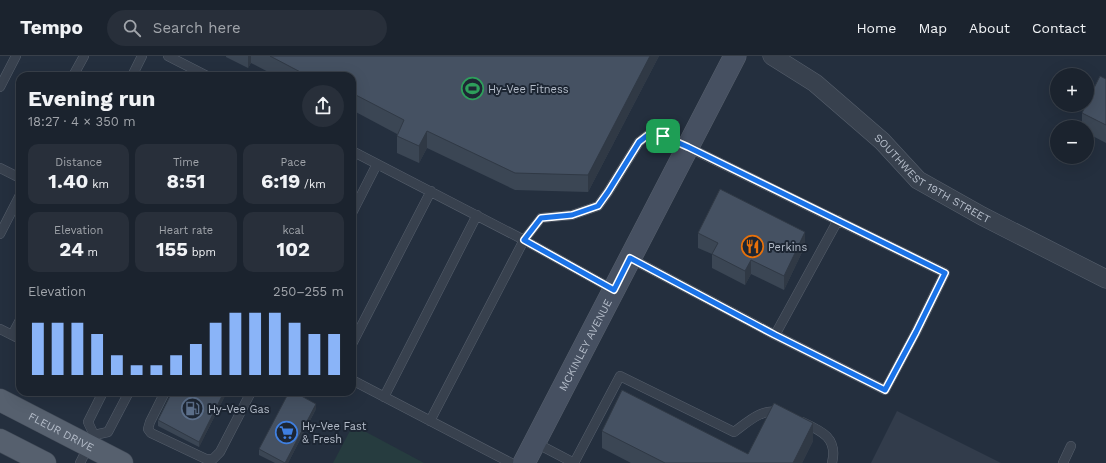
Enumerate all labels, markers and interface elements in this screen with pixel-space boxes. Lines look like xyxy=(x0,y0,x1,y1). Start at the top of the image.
search box xyxy=(107,10,387,46)
text: Tempo xyxy=(20,16,83,39)
icon: search xyxy=(121,17,143,39)
text: Search here xyxy=(153,19,241,37)
text: Home xyxy=(856,20,896,36)
text: Map xyxy=(918,20,947,36)
text: About xyxy=(969,20,1010,36)
text: Contact xyxy=(1032,20,1086,36)
map controls xyxy=(1050,68,1094,164)
button: + xyxy=(1050,68,1094,112)
sports icon: Hy-Vee Fitness xyxy=(460,76,486,102)
place label: Hy-Vee Fitness xyxy=(488,83,569,96)
button: share xyxy=(302,85,344,127)
text: Evening run xyxy=(28,86,156,111)
text: 18:27 · 4 × 350 m xyxy=(28,114,136,129)
pin xyxy=(646,119,680,153)
button: − xyxy=(1050,120,1094,164)
icon: arrive xyxy=(652,125,674,147)
street label: SOUTHWEST 19TH STREET xyxy=(871,131,993,226)
text: Distance xyxy=(55,156,102,169)
text: Time xyxy=(173,156,199,169)
text: Pace xyxy=(281,156,306,169)
text: 1.40 xyxy=(48,169,88,193)
text: 8:51 xyxy=(167,169,205,193)
text: 6:19 xyxy=(261,169,300,193)
text: km xyxy=(88,178,109,191)
text: /km xyxy=(300,178,326,191)
text: Elevation xyxy=(54,224,103,237)
text: Heart rate xyxy=(159,224,213,237)
text: kcal xyxy=(282,224,304,237)
restaurant icon: Perkins xyxy=(739,234,765,260)
text: 24 xyxy=(59,237,84,261)
text: 155 xyxy=(156,237,188,261)
text: 102 xyxy=(277,237,310,261)
place label: Perkins xyxy=(768,241,807,254)
text: m xyxy=(84,246,98,259)
text: bpm xyxy=(188,246,216,259)
text: Elevation xyxy=(28,284,86,299)
text: 250–255 m xyxy=(273,284,344,299)
street label: MCKINLEY AVENUE xyxy=(556,297,615,393)
fuel station icon: Hy-Vee Gas xyxy=(179,396,205,422)
place label: Hy-Vee Gas xyxy=(208,403,270,416)
street label: FLEUR DRIVE xyxy=(26,410,96,454)
supermarket icon: Hy-Vee Fast & Fresh xyxy=(274,419,300,445)
place label: Hy-Vee Fast & Fresh xyxy=(302,420,367,446)

